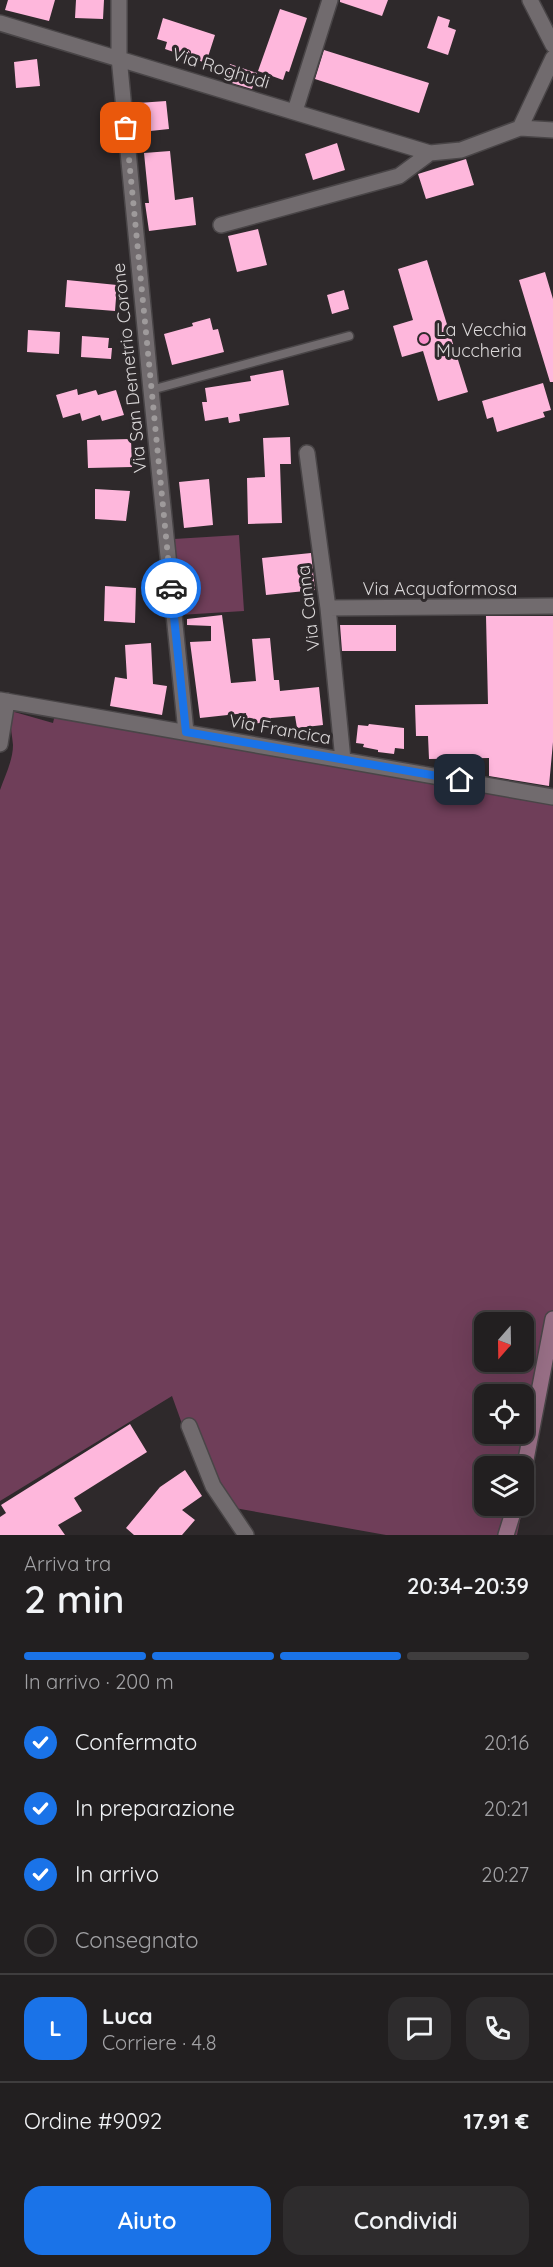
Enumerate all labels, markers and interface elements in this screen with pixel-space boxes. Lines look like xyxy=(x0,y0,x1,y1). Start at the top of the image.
street label: Via Roghudi xyxy=(169,42,273,94)
pin xyxy=(100,102,151,153)
icon: bag xyxy=(109,111,142,144)
street label: Via San Demetrio Corone xyxy=(107,262,151,474)
place label: La Vecchia Muccheria xyxy=(436,318,527,362)
marker: La Vecchia Muccheria xyxy=(417,332,431,346)
courier xyxy=(141,558,201,618)
street label: Via Canna xyxy=(291,564,325,652)
icon: car xyxy=(155,572,188,605)
street label: Via Acquaformosa xyxy=(362,577,518,600)
street label: Via Francica xyxy=(227,709,333,749)
pin xyxy=(434,754,485,805)
icon: home xyxy=(443,763,476,796)
north arrow xyxy=(474,1312,534,1372)
map controls xyxy=(474,1312,534,1516)
button: locate xyxy=(474,1384,534,1444)
button: layers xyxy=(474,1456,534,1516)
text: Arriva tra xyxy=(24,1551,111,1576)
text: 20:34–20:39 xyxy=(407,1572,529,1600)
text: 2 min xyxy=(24,1574,125,1623)
text: In arrivo · 200 m xyxy=(24,1669,174,1694)
icon: check xyxy=(24,1726,57,1759)
text: Confermato xyxy=(75,1728,197,1756)
text: 20:16 xyxy=(484,1730,529,1755)
icon: check xyxy=(24,1792,57,1825)
text: In preparazione xyxy=(75,1794,235,1822)
text: 20:21 xyxy=(484,1796,529,1821)
icon: check xyxy=(24,1858,57,1891)
text: In arrivo xyxy=(75,1860,159,1888)
text: 20:27 xyxy=(481,1862,529,1887)
text: Consegnato xyxy=(75,1926,198,1954)
button: chat xyxy=(388,1997,451,2060)
button: phone xyxy=(466,1997,529,2060)
text: Luca xyxy=(102,2002,153,2030)
text: L xyxy=(49,2014,62,2042)
text: Corriere · 4.8 xyxy=(102,2030,216,2055)
text: Ordine #9092 xyxy=(24,2107,162,2135)
text: 17.91 € xyxy=(463,2107,529,2135)
button: Aiuto xyxy=(24,2186,271,2255)
button: Condividi xyxy=(283,2186,529,2255)

